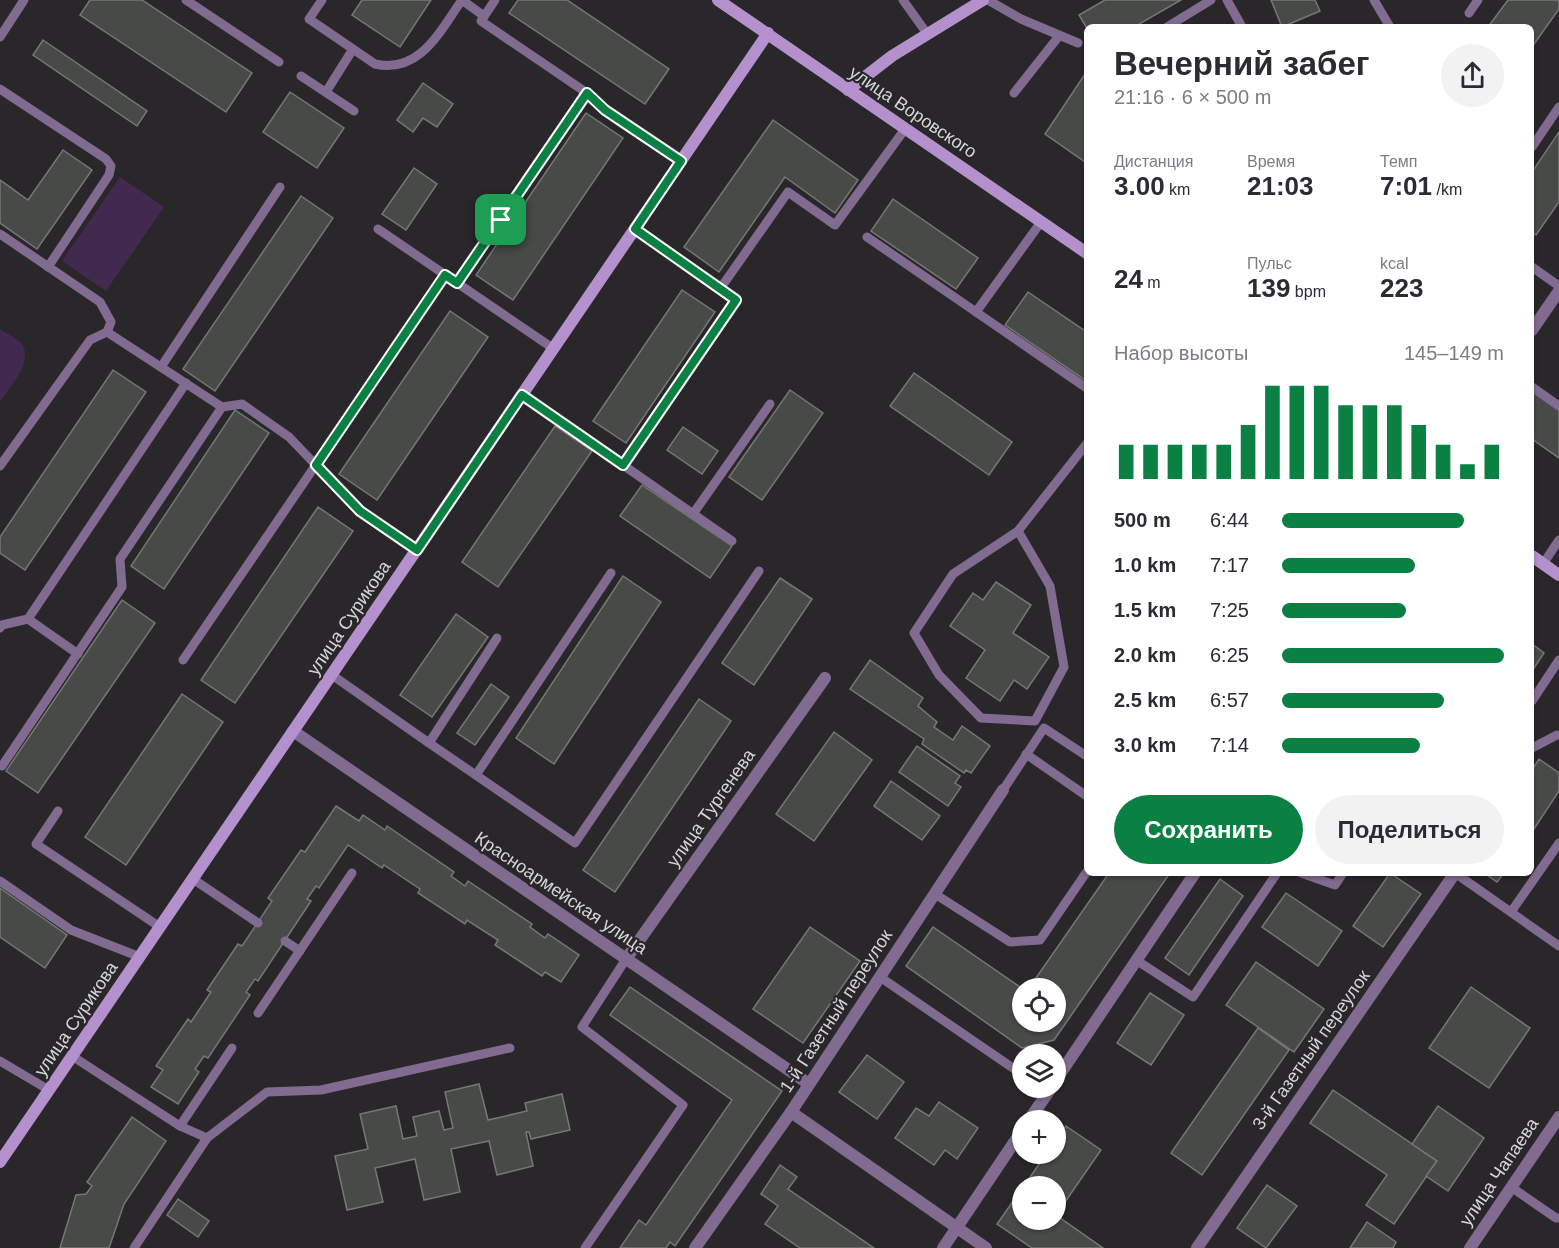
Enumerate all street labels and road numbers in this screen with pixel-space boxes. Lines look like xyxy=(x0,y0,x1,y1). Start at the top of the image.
street label: улица Воровского xyxy=(846,62,980,162)
street label: улица Сурикова xyxy=(303,556,395,679)
street label: улица Тургенева xyxy=(663,745,760,871)
street label: Красноармейская улица xyxy=(471,828,652,959)
street label: 1-й Газетный переулок xyxy=(776,926,896,1096)
street label: улица Сурикова xyxy=(30,957,122,1080)
street label: 3-й Газетный переулок xyxy=(1248,966,1374,1134)
street label: улица Чапаева xyxy=(1456,1114,1543,1230)

